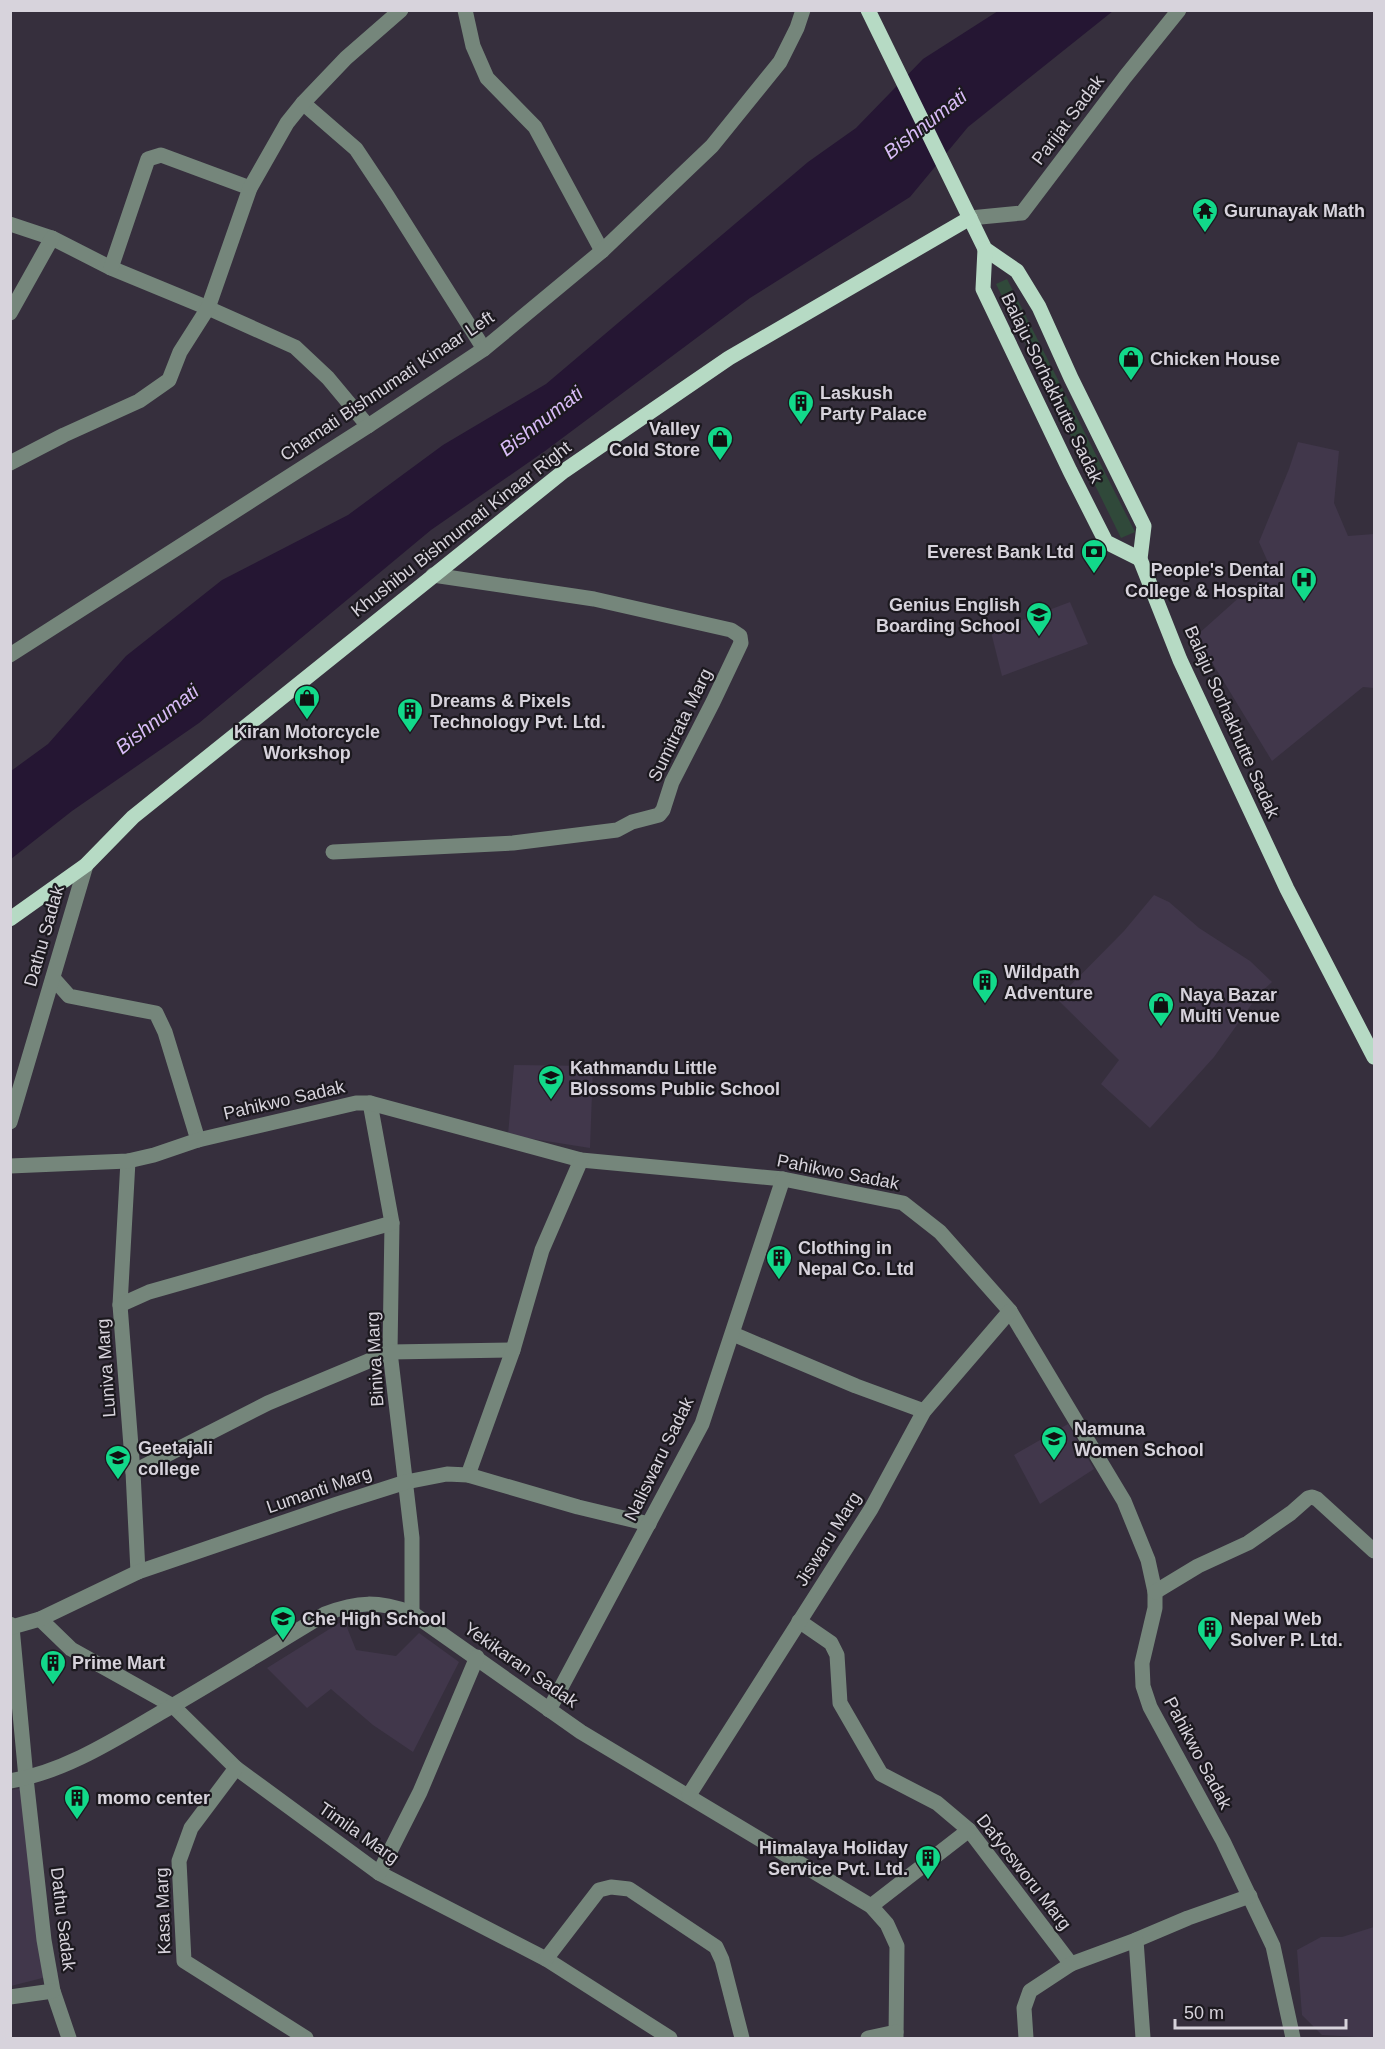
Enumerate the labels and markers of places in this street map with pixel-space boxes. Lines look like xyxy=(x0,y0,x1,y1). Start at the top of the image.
temple icon: Gurunayak Math xyxy=(1190,196,1220,234)
place label: Gurunayak Math xyxy=(1224,201,1365,221)
shop icon: Chicken House xyxy=(1116,344,1146,382)
place label: Chicken House xyxy=(1150,349,1280,369)
place label: Laskush Party Palace xyxy=(820,383,927,424)
building icon: Laskush Party Palace xyxy=(786,388,816,426)
place label: Valley Cold Store xyxy=(609,419,700,460)
shop icon: Valley Cold Store xyxy=(705,424,735,462)
bank icon: Everest Bank Ltd xyxy=(1079,537,1109,575)
place label: Everest Bank Ltd xyxy=(927,542,1074,562)
place label: People's Dental College & Hospital xyxy=(1125,560,1284,601)
hospital icon: People's Dental College & Hospital xyxy=(1289,565,1319,603)
place label: Genius English Boarding School xyxy=(876,595,1020,636)
school or university icon: Genius English Boarding School xyxy=(1024,600,1054,638)
shop icon: Kiran Motorcycle Workshop xyxy=(292,683,322,721)
place label: Dreams & Pixels Technology Pvt. Ltd. xyxy=(430,691,606,732)
building icon: Dreams & Pixels Technology Pvt. Ltd. xyxy=(395,696,425,734)
place label: Kiran Motorcycle Workshop xyxy=(234,722,380,763)
place label: Wildpath Adventure xyxy=(1004,962,1093,1003)
building icon: Wildpath Adventure xyxy=(970,967,1000,1005)
place label: Naya Bazar Multi Venue xyxy=(1180,985,1280,1026)
shop icon: Naya Bazar Multi Venue xyxy=(1146,990,1176,1028)
place label: Kathmandu Little Blossoms Public School xyxy=(570,1058,780,1099)
school or university icon: Kathmandu Little Blossoms Public School xyxy=(536,1063,566,1101)
place label: Clothing in Nepal Co. Ltd xyxy=(798,1238,914,1279)
building icon: Clothing in Nepal Co. Ltd xyxy=(764,1243,794,1281)
place label: Namuna Women School xyxy=(1074,1419,1204,1460)
school or university icon: Namuna Women School xyxy=(1039,1424,1069,1462)
place label: Geetajali college xyxy=(138,1438,213,1479)
school or university icon: Geetajali college xyxy=(103,1443,133,1481)
school or university icon: Che High School xyxy=(268,1604,298,1642)
place label: Che High School xyxy=(302,1609,446,1629)
place label: Nepal Web Solver P. Ltd. xyxy=(1230,1609,1343,1650)
building icon: Nepal Web Solver P. Ltd. xyxy=(1195,1614,1225,1652)
building icon: Prime Mart xyxy=(38,1648,68,1686)
place label: Prime Mart xyxy=(72,1653,165,1673)
building icon: momo center xyxy=(62,1783,92,1821)
place label: momo center xyxy=(97,1788,210,1808)
place label: Himalaya Holiday Service Pvt. Ltd. xyxy=(759,1838,908,1879)
building icon: Himalaya Holiday Service Pvt. Ltd. xyxy=(913,1843,943,1881)

